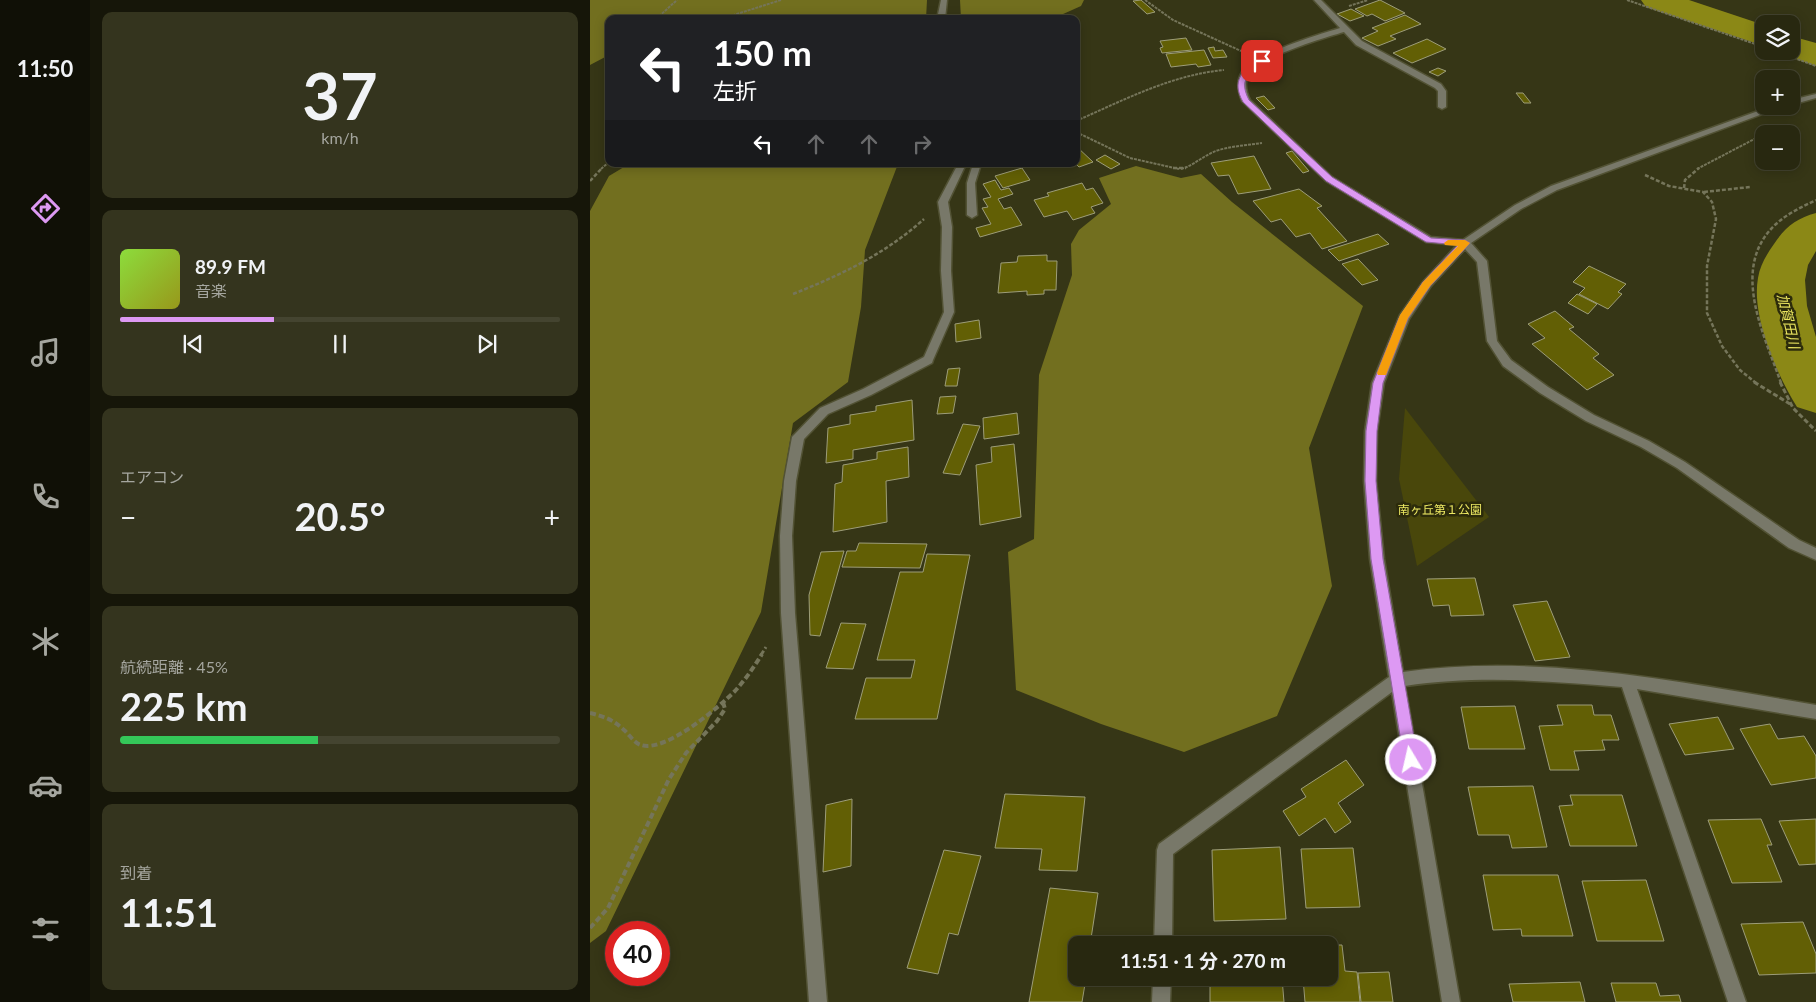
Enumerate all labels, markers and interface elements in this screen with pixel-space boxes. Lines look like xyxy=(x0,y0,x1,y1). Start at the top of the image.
map controls xyxy=(1755,15,1800,170)
button: layers xyxy=(1755,15,1800,60)
text: 150 m xyxy=(713,31,812,73)
icon: left xyxy=(630,35,695,100)
pin xyxy=(1241,40,1283,82)
icon: arrive xyxy=(1248,47,1276,75)
text: 11:50 xyxy=(17,55,73,82)
text: 37 xyxy=(302,56,378,134)
button: + xyxy=(1755,70,1800,115)
text: 左折 xyxy=(713,77,757,104)
button: − xyxy=(1755,125,1800,170)
text: km/h xyxy=(321,128,359,147)
icon: left xyxy=(749,130,777,158)
icon: ahead xyxy=(802,130,830,158)
icon: ahead xyxy=(855,130,883,158)
icon: right xyxy=(908,130,936,158)
icon: directions xyxy=(28,191,63,226)
text: 89.9 FM xyxy=(195,255,266,278)
text: 音楽 xyxy=(195,281,227,300)
water label: 加賀田川 xyxy=(1774,292,1804,352)
icon: previous xyxy=(179,330,207,358)
icon: pause xyxy=(326,330,354,358)
icon: next xyxy=(473,330,501,358)
icon: music xyxy=(28,335,63,370)
text: エアコン xyxy=(120,467,184,486)
icon: phone xyxy=(28,479,63,514)
text: 20.5° xyxy=(295,493,385,539)
text: − xyxy=(120,500,136,534)
text: + xyxy=(544,500,560,534)
park label: 南ヶ丘第１公園 xyxy=(1398,502,1482,517)
icon: climate xyxy=(28,624,63,659)
text: 航続距離 · 45% xyxy=(120,657,228,676)
text: 225 km xyxy=(120,683,248,729)
position arrow xyxy=(1384,733,1436,785)
icon: car xyxy=(28,768,63,803)
text: 到着 xyxy=(120,863,152,882)
text: 11:51 xyxy=(120,889,218,935)
icon: filters xyxy=(28,912,63,947)
speed limit sign: 40 xyxy=(605,921,670,986)
text: 11:51 · 1 分 · 270 m xyxy=(1120,949,1286,972)

